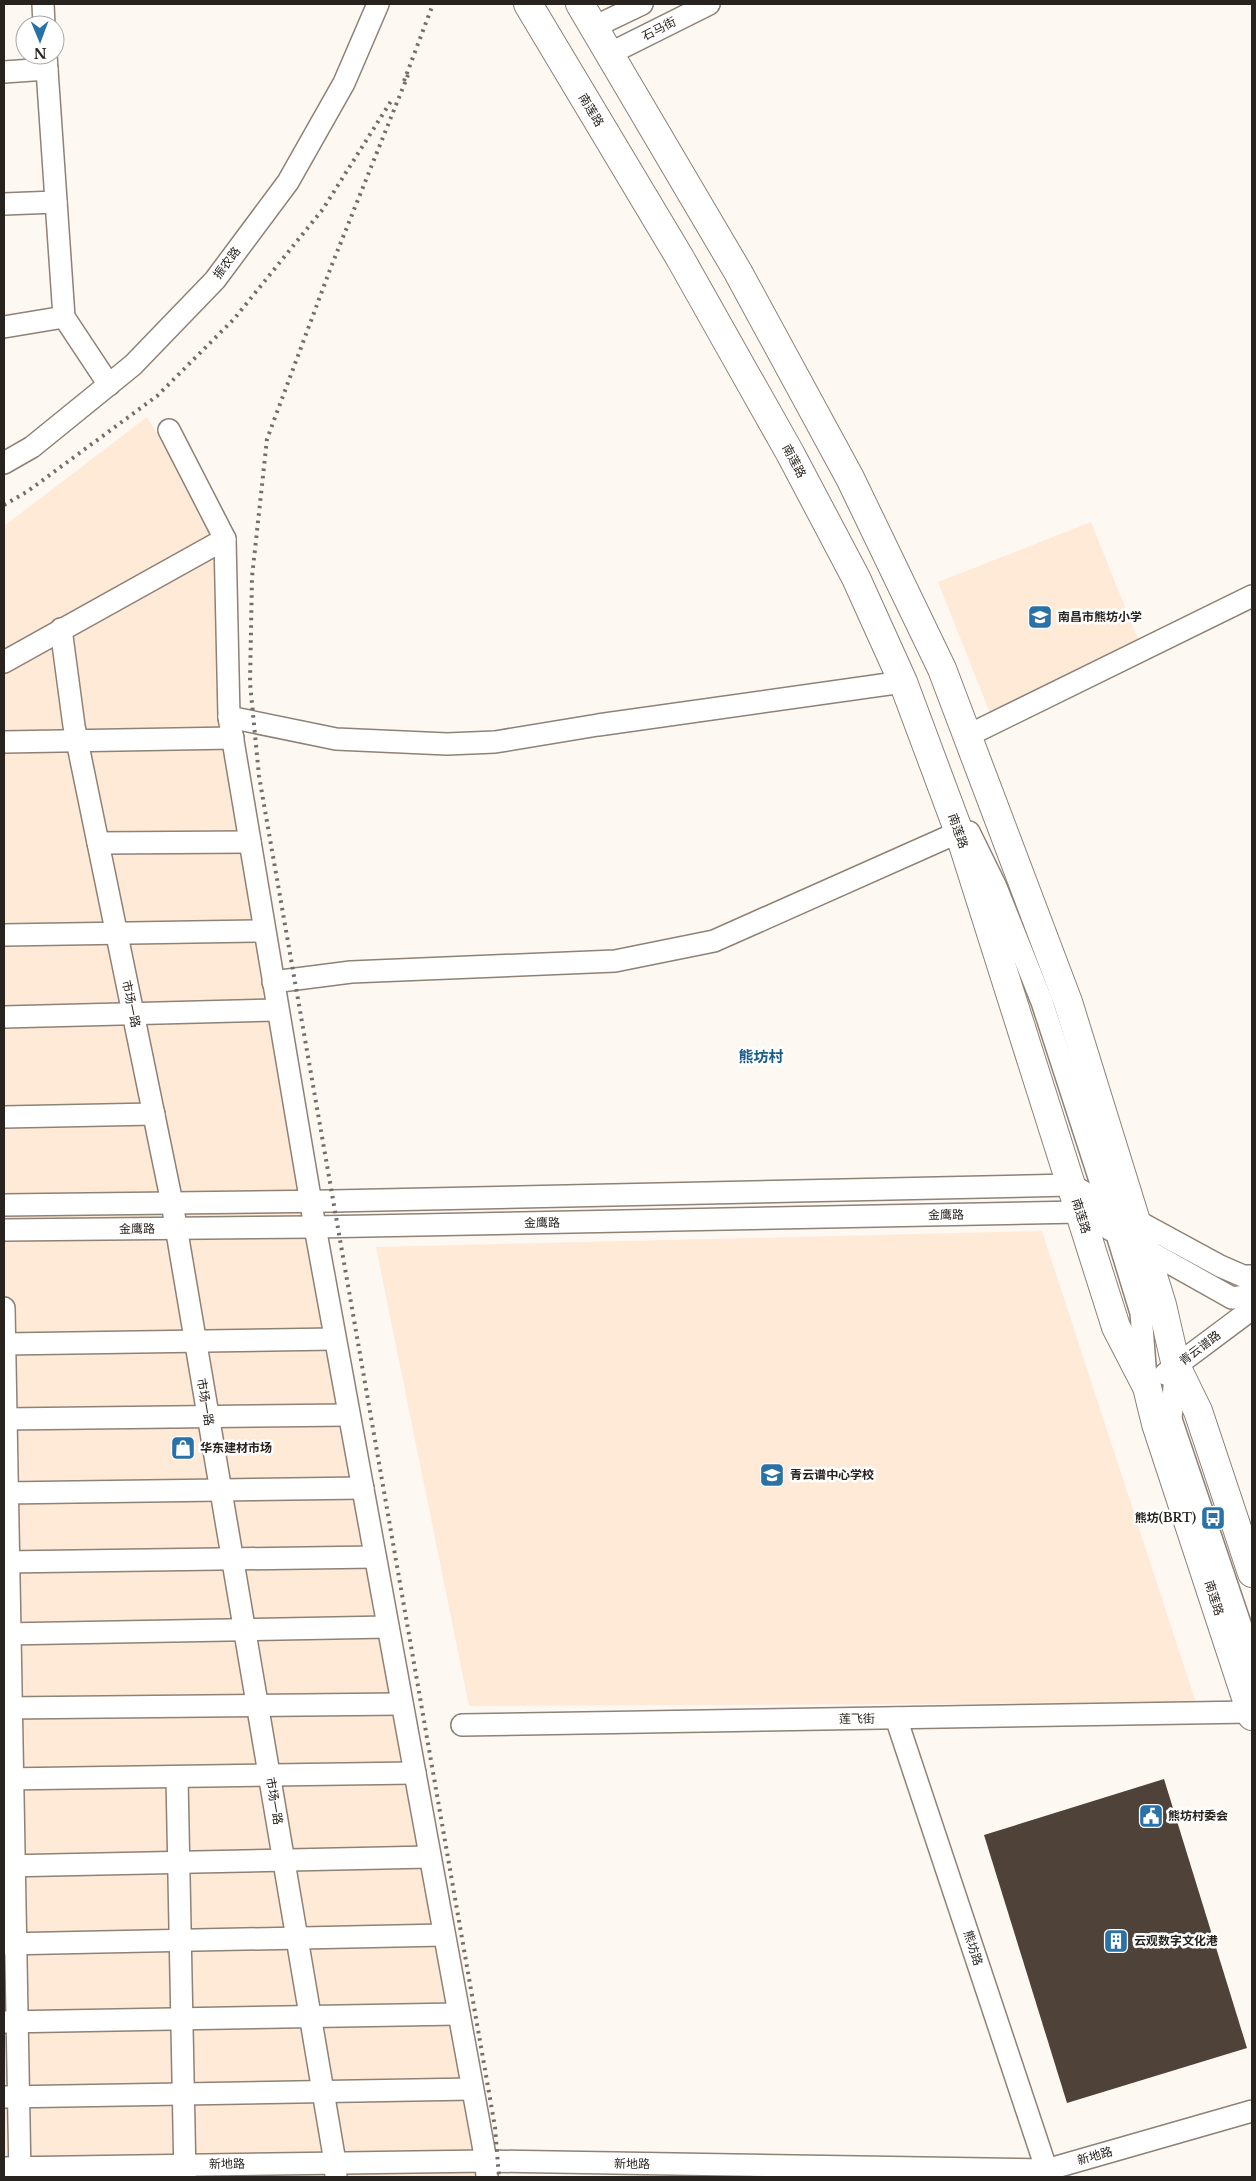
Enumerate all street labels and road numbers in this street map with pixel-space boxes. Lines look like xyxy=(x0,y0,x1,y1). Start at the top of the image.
street label: 石马街 xyxy=(639,14,678,43)
street label: 南莲路 xyxy=(576,90,607,129)
street label: 振农路 xyxy=(210,244,243,282)
street label: 南莲路 xyxy=(779,441,810,480)
street label: 南莲路 xyxy=(946,811,971,850)
street label: 市场一路 xyxy=(119,979,144,1029)
street label: 南莲路 xyxy=(1069,1196,1094,1235)
street label: 金鹰路 xyxy=(928,1207,964,1222)
street label: 金鹰路 xyxy=(524,1215,560,1230)
street label: 金鹰路 xyxy=(119,1221,155,1236)
street label: 青云谱路 xyxy=(1176,1327,1223,1368)
street label: 市场一路 xyxy=(194,1377,217,1427)
street label: 南莲路 xyxy=(1202,1578,1227,1617)
street label: 莲飞街 xyxy=(839,1711,875,1726)
street label: 市场一路 xyxy=(263,1776,286,1826)
street label: 熊坊路 xyxy=(961,1928,986,1967)
street label: 新地路 xyxy=(1075,2143,1114,2168)
street label: 新地路 xyxy=(209,2156,245,2171)
street label: 新地路 xyxy=(614,2156,650,2171)

